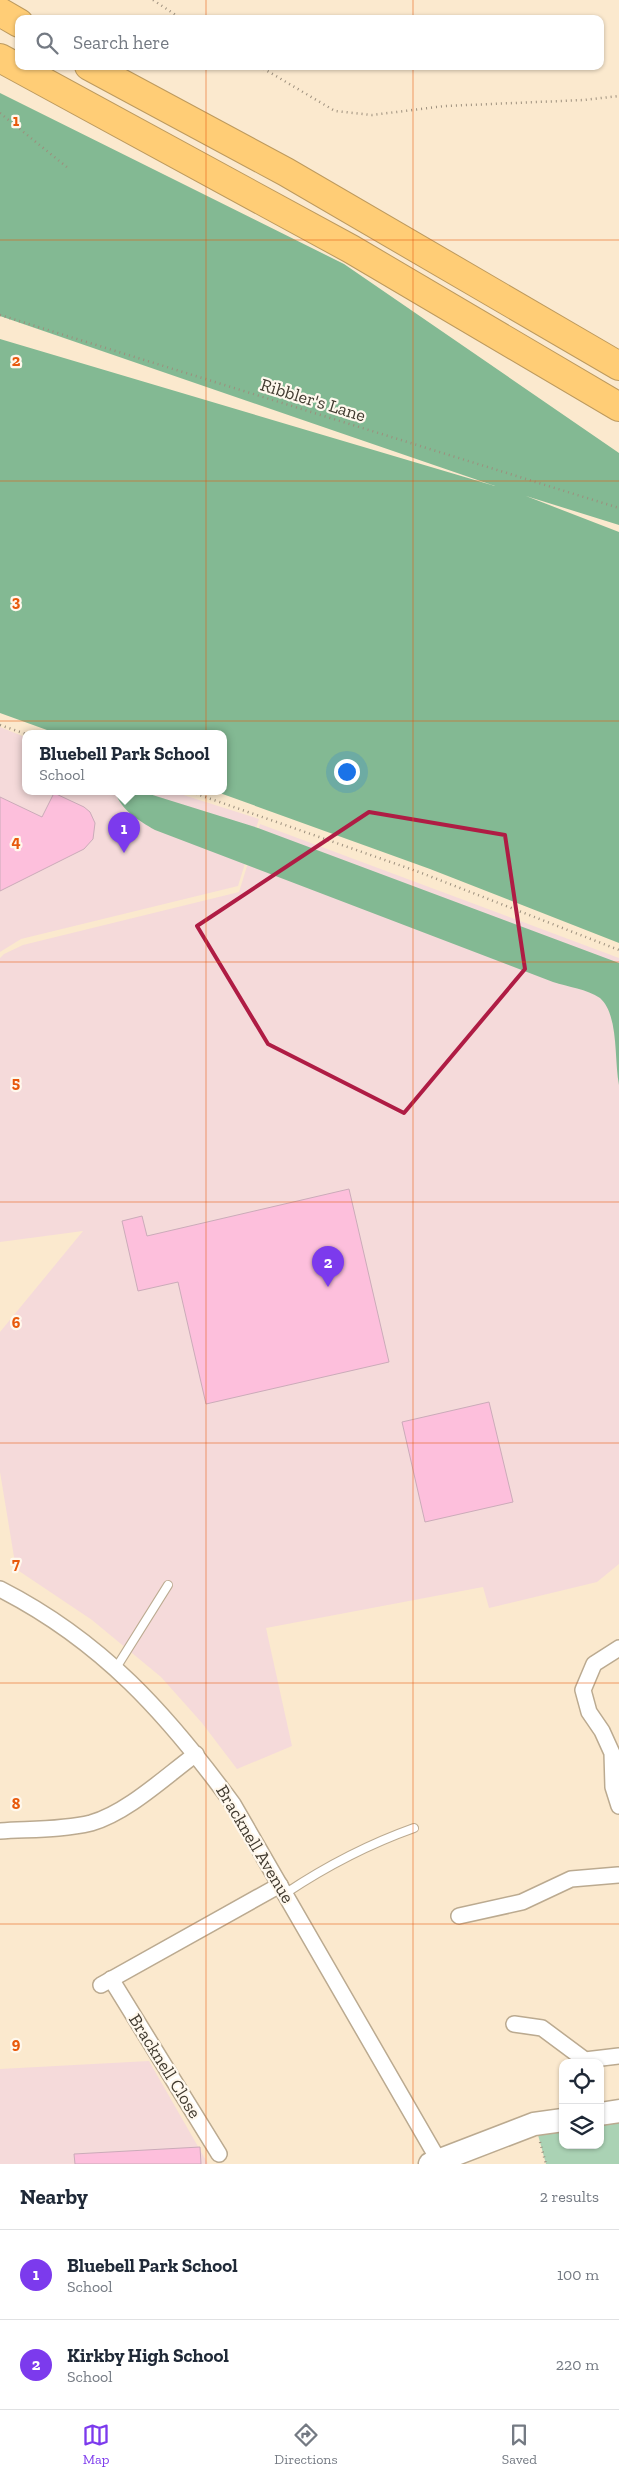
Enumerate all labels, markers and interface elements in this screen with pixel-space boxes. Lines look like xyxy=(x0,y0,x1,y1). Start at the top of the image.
search box xyxy=(15,15,604,70)
icon: search xyxy=(33,29,61,57)
text: Search here xyxy=(73,31,169,54)
text: 1 xyxy=(13,111,20,130)
text: 2 xyxy=(12,351,21,370)
street label: Ribbler's Lane xyxy=(258,374,368,426)
text: 3 xyxy=(12,592,21,611)
popup xyxy=(22,730,227,795)
text: Bluebell Park School xyxy=(39,742,210,765)
your location xyxy=(334,759,360,785)
text: School xyxy=(39,765,85,784)
pin: 1 xyxy=(108,812,140,853)
text: 4 xyxy=(11,832,21,851)
text: 5 xyxy=(12,1073,20,1092)
pin: 2 xyxy=(312,1246,344,1287)
text: 6 xyxy=(12,1313,21,1332)
text: 7 xyxy=(12,1554,20,1573)
street label: Bracknell Avenue xyxy=(211,1781,299,1907)
text: 8 xyxy=(12,1794,21,1813)
street label: Bracknell Close xyxy=(124,2010,206,2122)
text: 9 xyxy=(12,2034,21,2053)
map controls xyxy=(559,2059,604,2149)
button: locate xyxy=(559,2059,604,2104)
button: layers xyxy=(559,2104,604,2149)
text: Nearby xyxy=(20,2184,88,2209)
text: 2 results xyxy=(540,2187,599,2206)
text: Bluebell Park School xyxy=(67,2254,238,2277)
text: 1 xyxy=(33,2265,39,2284)
text: 100 m xyxy=(557,2265,599,2284)
text: School xyxy=(67,2277,113,2296)
text: Kirkby High School xyxy=(67,2344,229,2367)
text: 2 xyxy=(32,2355,40,2374)
text: 220 m xyxy=(556,2355,599,2374)
text: School xyxy=(67,2367,113,2386)
tab: Map xyxy=(82,2421,110,2468)
tab: Directions xyxy=(274,2421,338,2468)
tab: Saved xyxy=(502,2421,537,2468)

